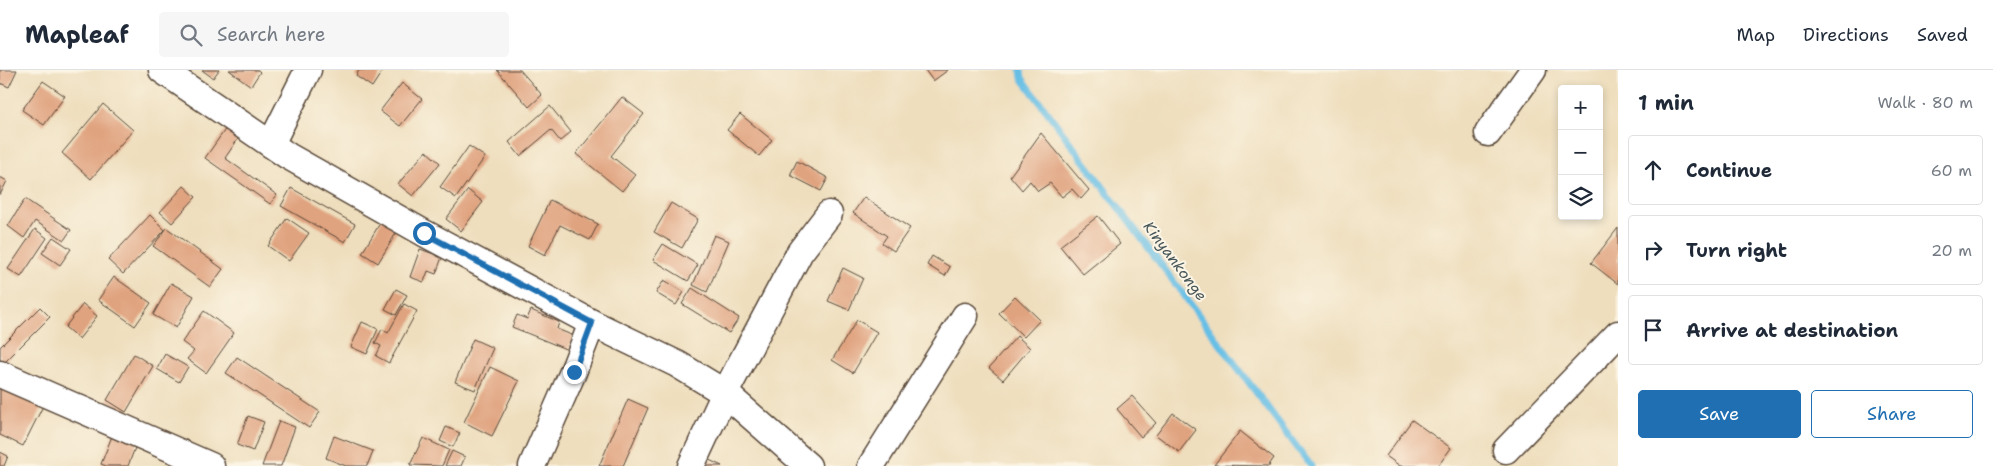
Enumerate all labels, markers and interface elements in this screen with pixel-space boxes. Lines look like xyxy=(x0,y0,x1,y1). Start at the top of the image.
search box xyxy=(159,12,509,57)
text: Mapleaf xyxy=(25,19,129,51)
icon: search xyxy=(177,21,205,49)
text: Search here xyxy=(217,22,325,47)
text: Map xyxy=(1737,23,1775,47)
text: Directions xyxy=(1803,23,1889,47)
text: Saved xyxy=(1917,23,1968,47)
map controls xyxy=(1558,85,1603,220)
button: + xyxy=(1558,85,1603,130)
text: 1 min xyxy=(1638,89,1694,117)
text: Walk · 80 m xyxy=(1878,92,1973,113)
button: − xyxy=(1558,130,1603,175)
icon: ahead xyxy=(1639,156,1667,184)
text: Continue xyxy=(1686,158,1772,183)
text: 60 m xyxy=(1931,160,1972,181)
button: layers xyxy=(1558,175,1603,220)
water label: Kinyankonge xyxy=(1139,217,1211,305)
route start xyxy=(413,222,436,245)
icon: right xyxy=(1639,236,1667,264)
text: Turn right xyxy=(1686,238,1787,263)
text: 20 m xyxy=(1931,240,1972,261)
icon: arrive xyxy=(1639,316,1667,344)
text: Arrive at destination xyxy=(1686,318,1898,343)
route end xyxy=(563,361,586,384)
button: Save xyxy=(1638,390,1801,438)
button: Share xyxy=(1811,390,1973,438)

